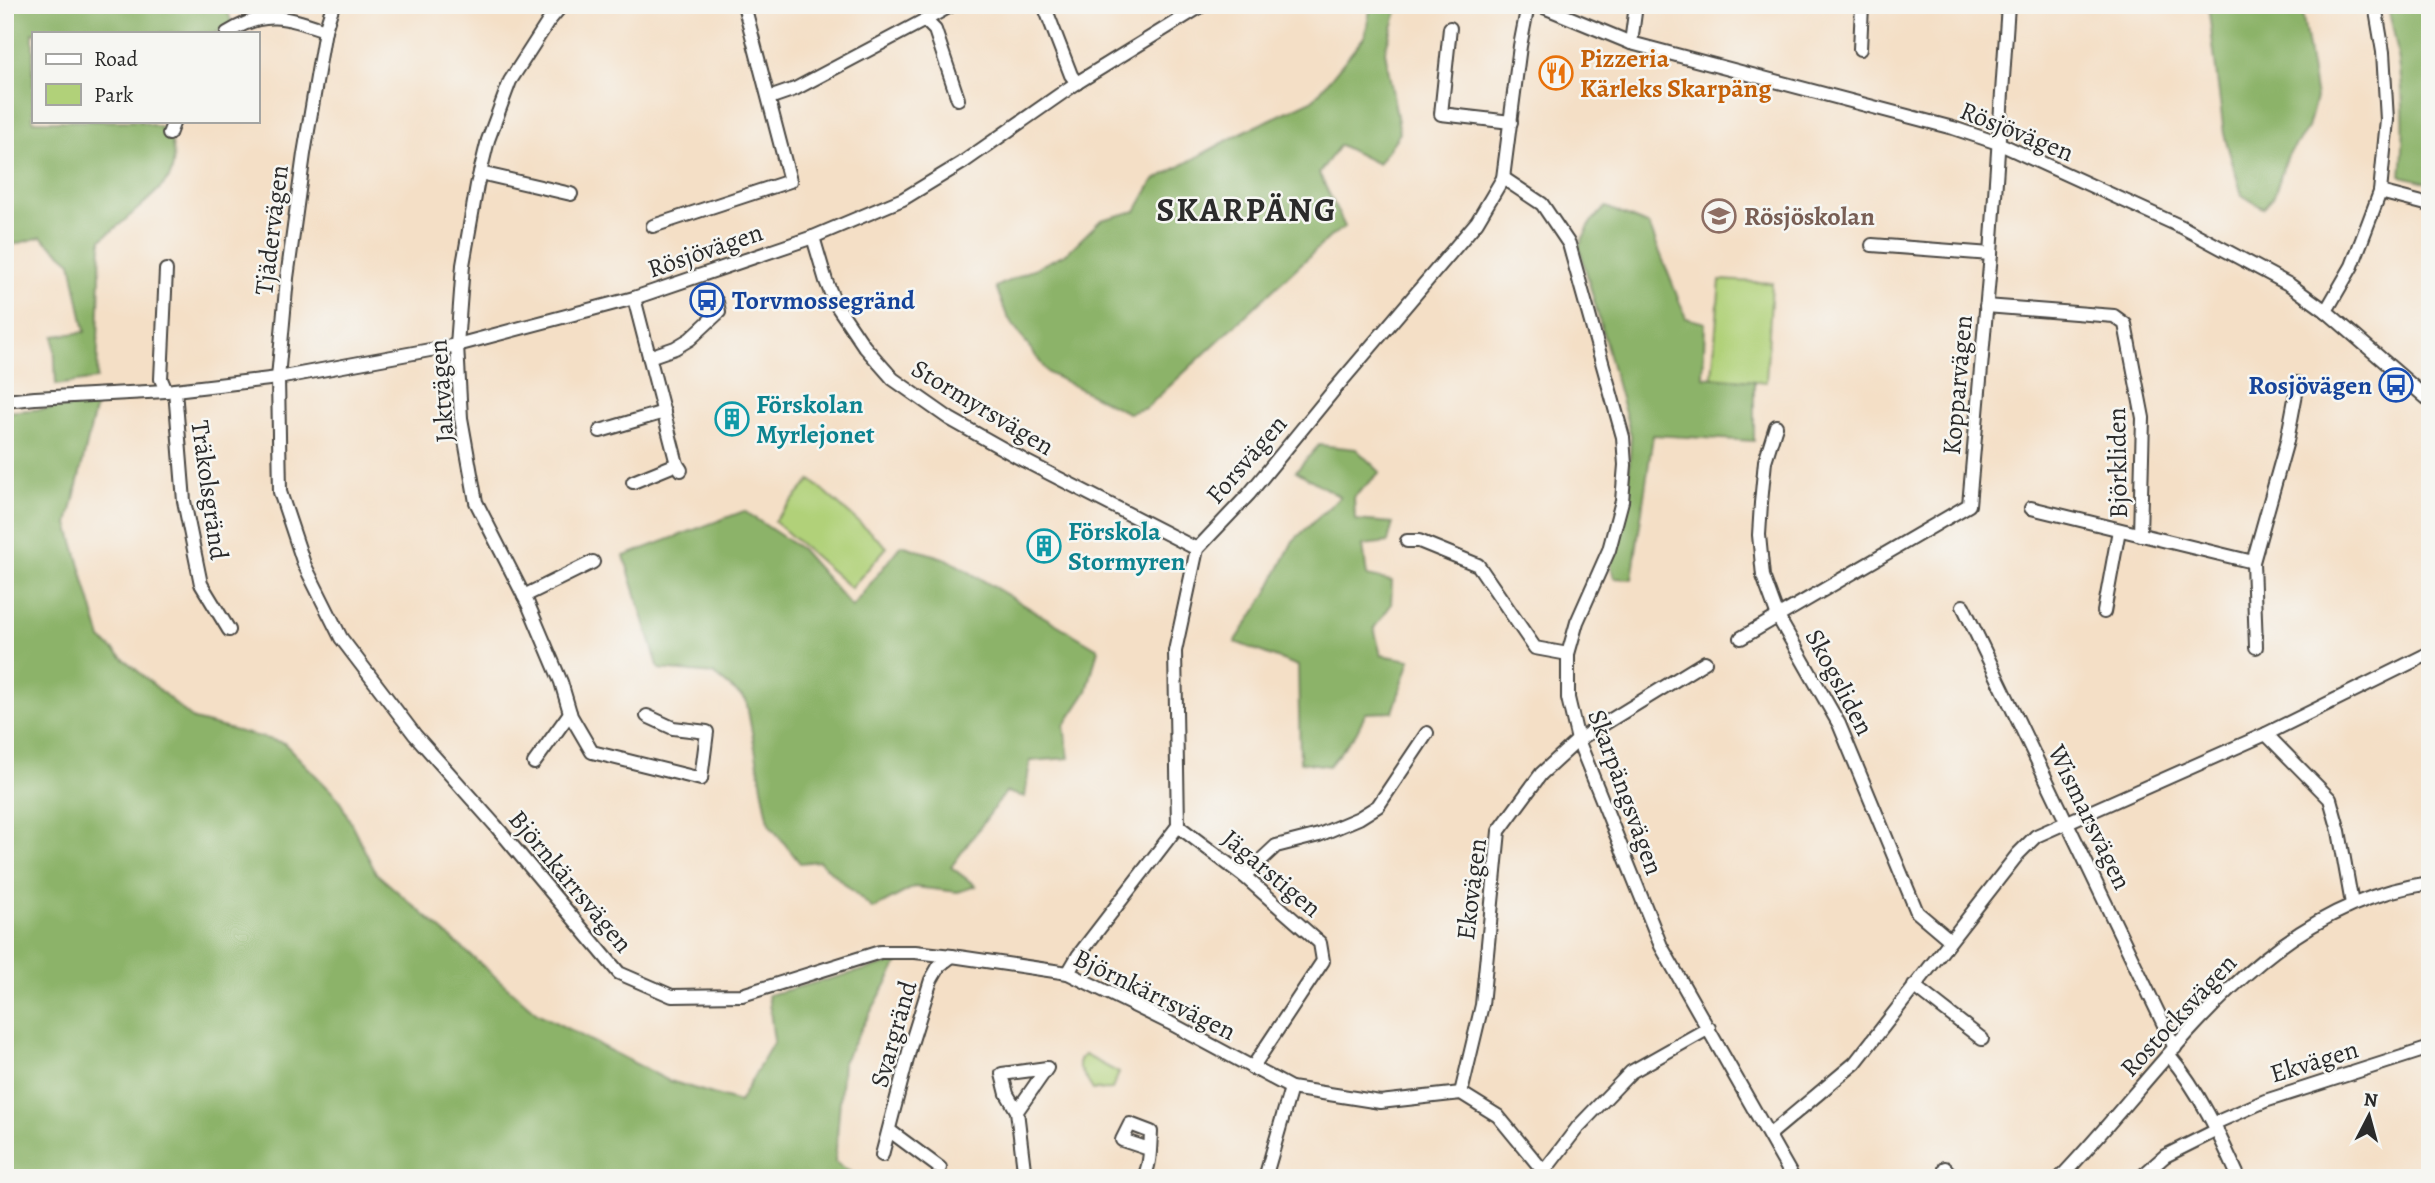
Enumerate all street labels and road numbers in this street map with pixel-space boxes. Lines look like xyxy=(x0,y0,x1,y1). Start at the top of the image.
street label: Rösjövägen xyxy=(1955,93,2079,170)
street label: Tjädervägen xyxy=(246,163,297,297)
street label: Rösjövägen xyxy=(643,214,767,287)
street label: Kopparvägen xyxy=(1934,313,1981,457)
street label: Jaktvägen xyxy=(420,338,463,444)
street label: Stormyrsvägen xyxy=(905,351,1061,464)
street label: Forsvägen xyxy=(1198,407,1295,511)
street label: Björkliden xyxy=(2099,407,2136,519)
street label: Träkolsgränd xyxy=(182,418,237,562)
street label: Skogsliden xyxy=(1797,623,1882,742)
street label: Skarpängsvägen xyxy=(1579,705,1672,880)
street label: Wismarsvägen xyxy=(2039,738,2140,896)
street label: Björnkärrsvägen xyxy=(501,803,641,960)
street label: Jägarstigen xyxy=(1215,821,1329,925)
street label: Ekovägen xyxy=(1448,836,1495,942)
street label: Björnkärrsvägen xyxy=(1068,940,1242,1049)
street label: Rostocksvägen xyxy=(2112,946,2245,1085)
street label: Svargränd xyxy=(862,977,925,1092)
street label: Ekvägen xyxy=(2266,1032,2363,1091)

